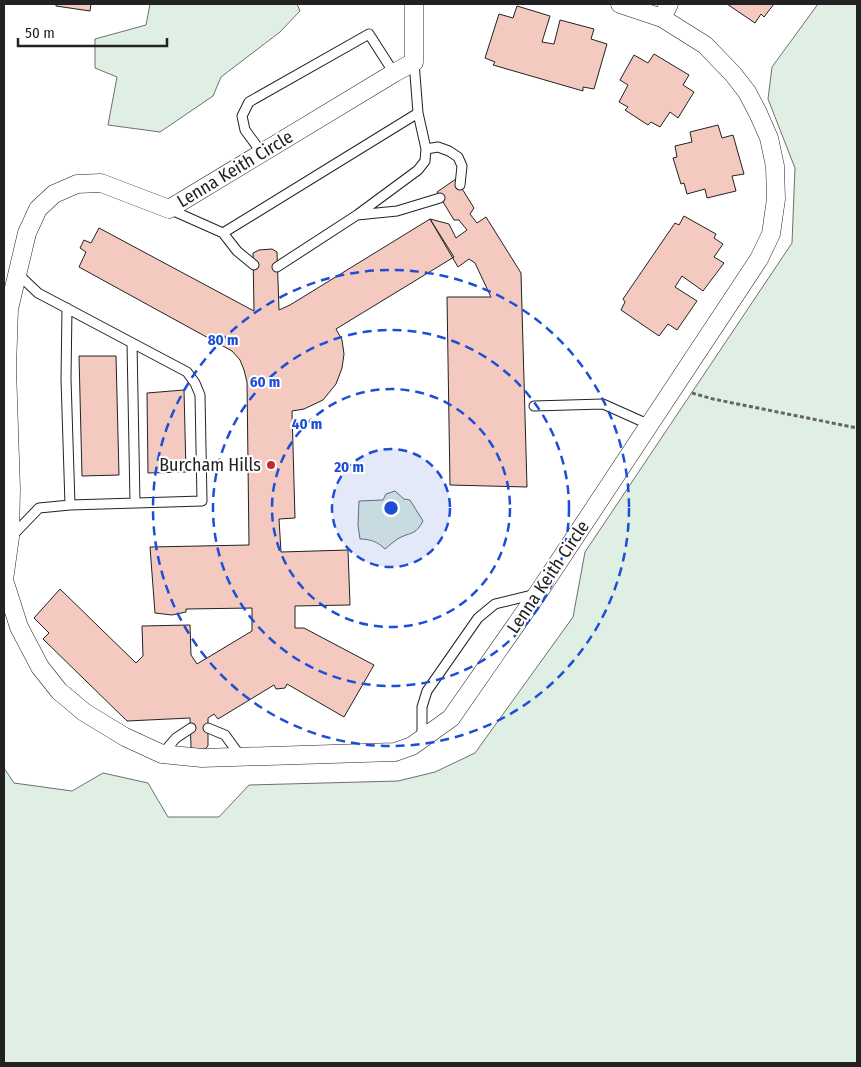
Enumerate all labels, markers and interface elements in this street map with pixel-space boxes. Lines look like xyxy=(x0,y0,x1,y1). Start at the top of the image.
scale bar xyxy=(18,15,166,47)
text: 50 m xyxy=(25,24,55,42)
street label: Lenna Keith Circle xyxy=(173,126,297,212)
text: 80 m xyxy=(208,331,238,349)
text: 60 m xyxy=(250,373,280,391)
text: 40 m xyxy=(292,415,322,433)
place label: Burcham Hills xyxy=(159,454,261,476)
text: 20 m xyxy=(333,458,364,476)
marker: Burcham Hills xyxy=(265,459,277,471)
centre of rings xyxy=(382,499,400,517)
street label: Lenna Keith Circle xyxy=(502,516,594,638)

